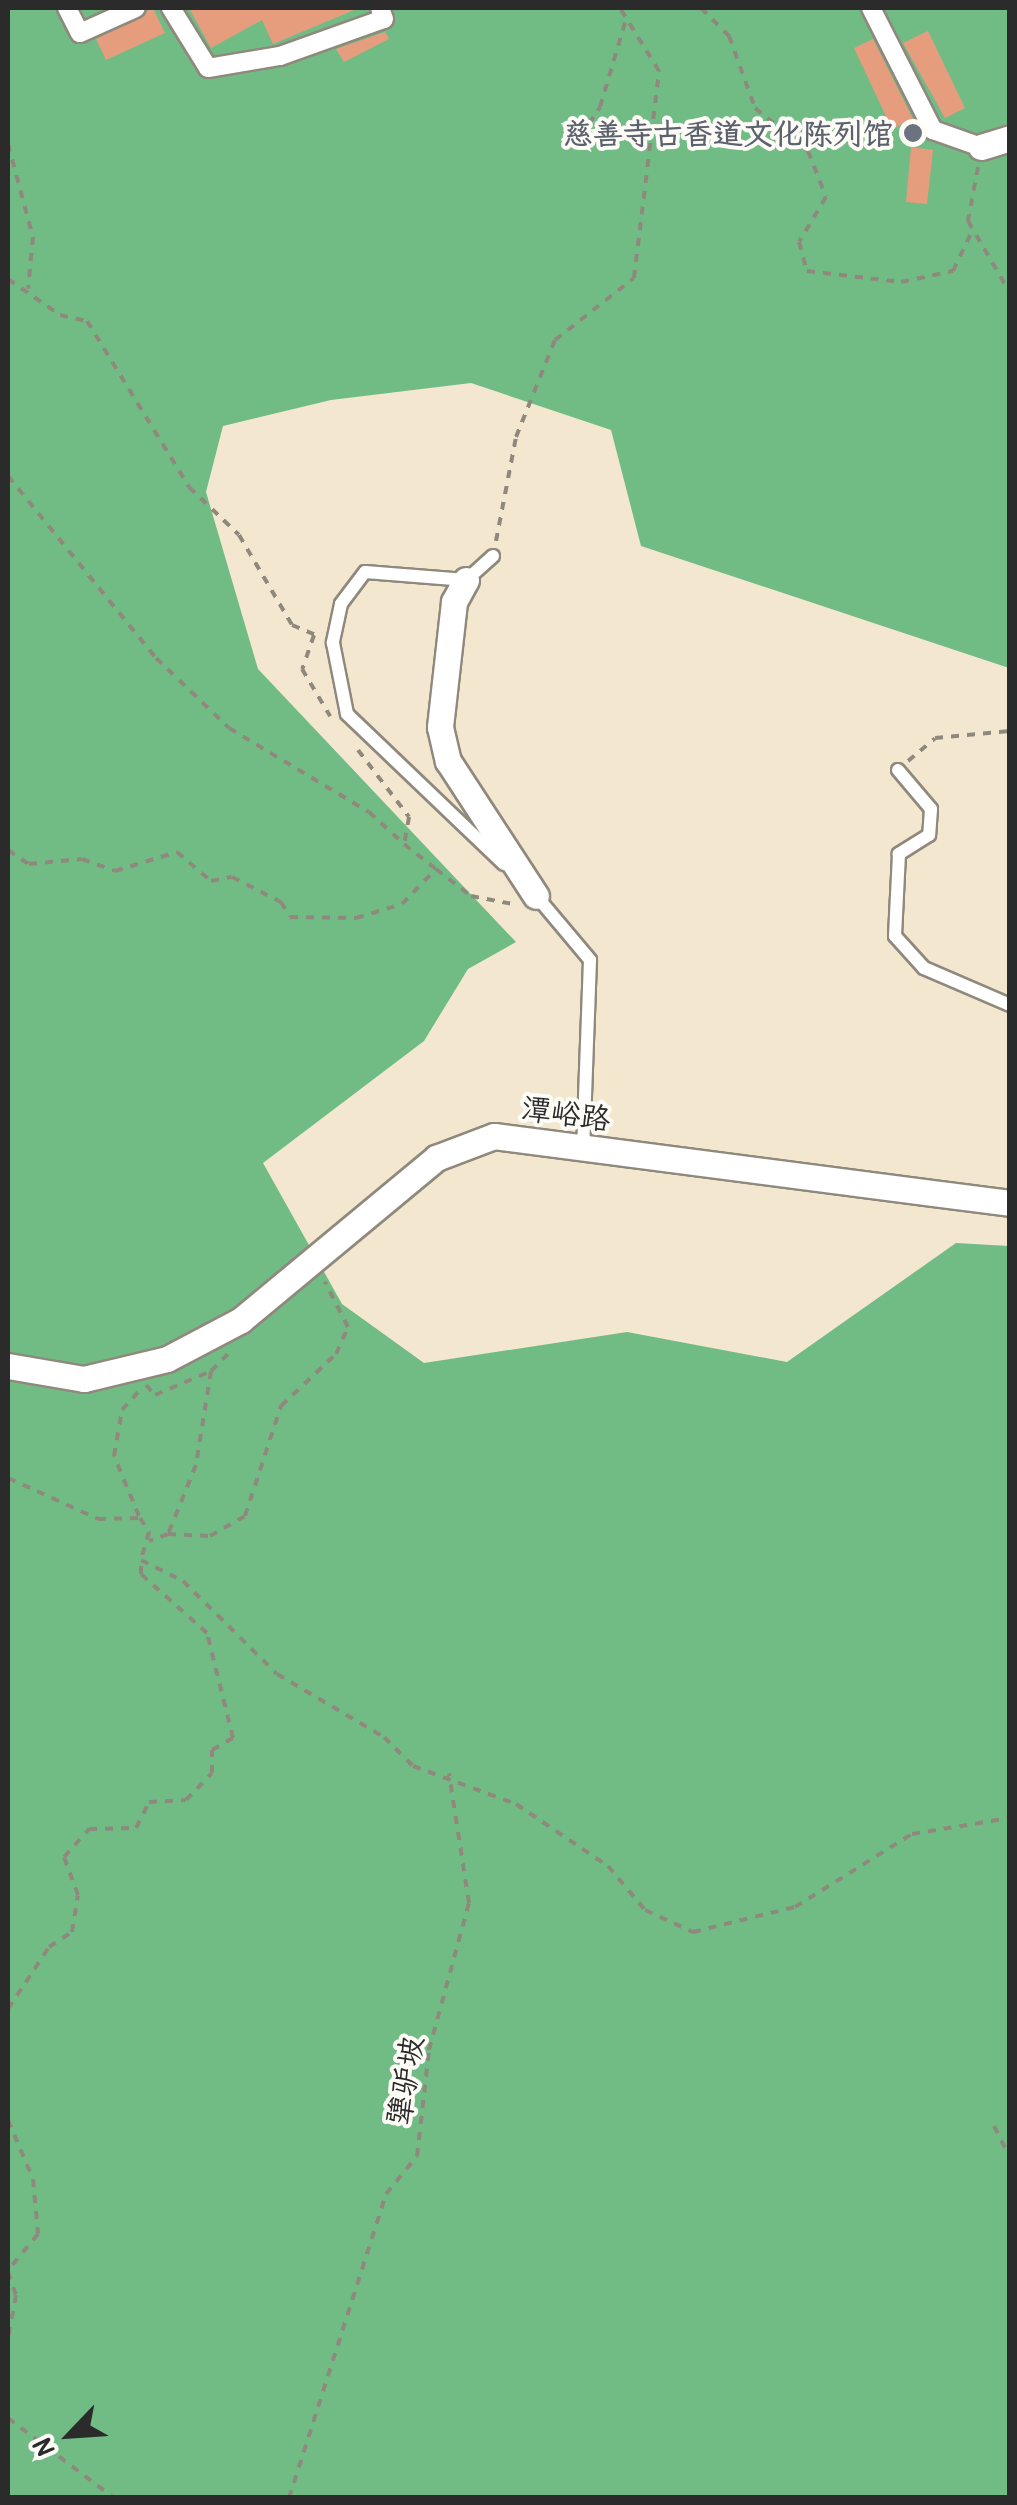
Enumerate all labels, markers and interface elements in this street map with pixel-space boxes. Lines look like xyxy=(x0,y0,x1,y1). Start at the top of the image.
place label: 慈善寺古香道文化陈列馆 xyxy=(563,115,893,151)
marker: 慈善寺古香道文化陈列馆 xyxy=(902,122,924,144)
street label: 潭峪路 xyxy=(519,1089,613,1137)
street label: 犟驴坡 xyxy=(380,2034,430,2128)
north arrow xyxy=(20,2385,120,2485)
text: N xyxy=(22,2433,63,2462)

